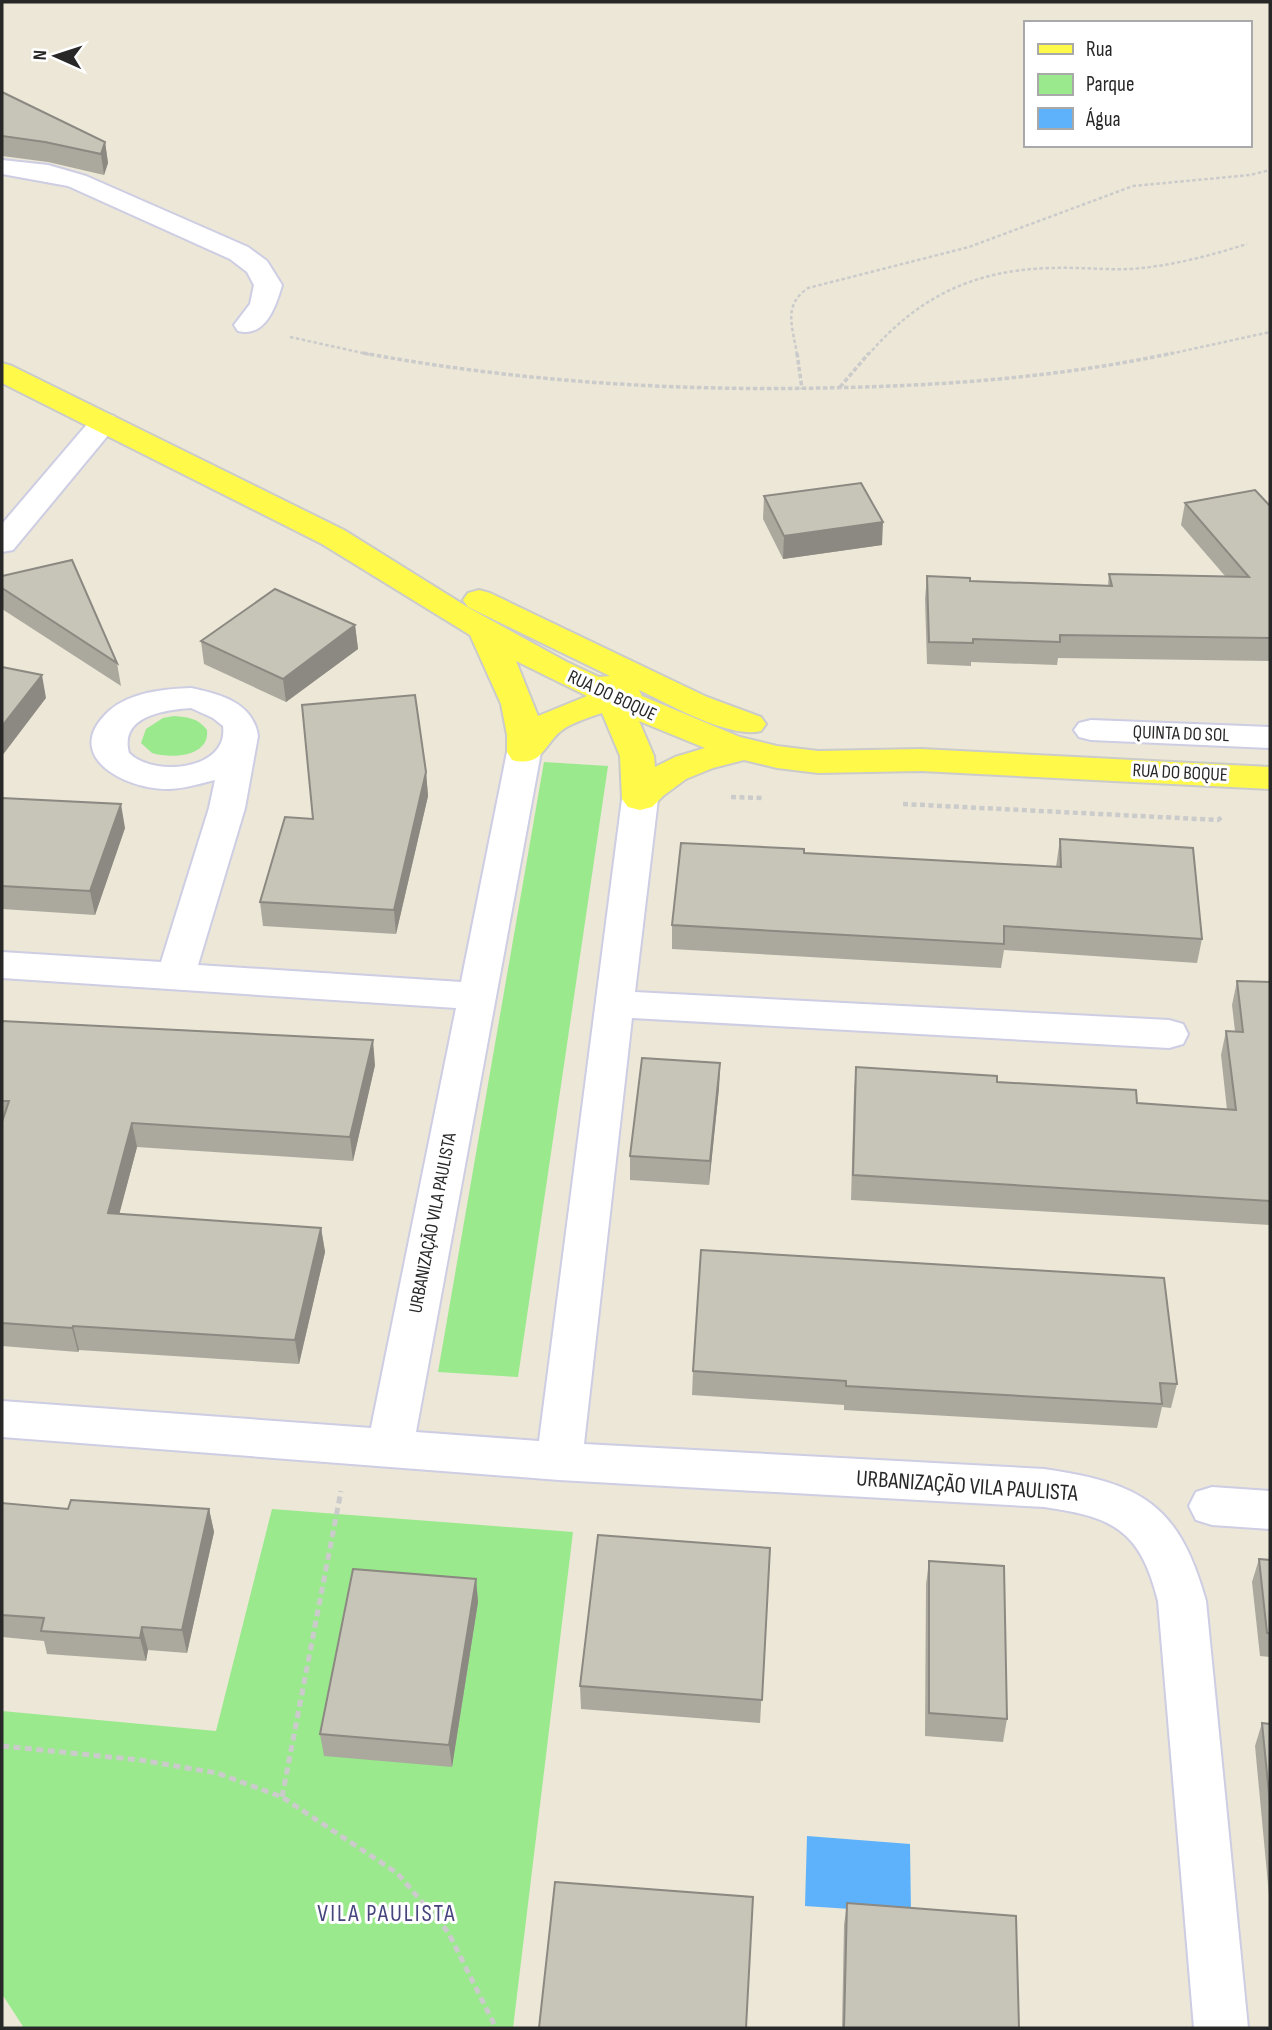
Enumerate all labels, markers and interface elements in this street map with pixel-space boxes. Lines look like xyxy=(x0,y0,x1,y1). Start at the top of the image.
north arrow xyxy=(21,21,91,91)
legend xyxy=(1024,21,1251,147)
text: Rua xyxy=(1086,37,1113,62)
text: N xyxy=(29,50,52,61)
text: Parque xyxy=(1086,72,1134,97)
text: Água xyxy=(1085,107,1121,132)
street label: RUA DO BOQUE xyxy=(564,665,660,727)
street label: QUINTA DO SOL xyxy=(1132,721,1230,747)
street label: RUA DO BOQUE xyxy=(1132,759,1228,787)
street label: URBANIZAÇÃO VILA PAULISTA xyxy=(404,1130,462,1315)
street label: URBANIZAÇÃO VILA PAULISTA xyxy=(855,1464,1079,1508)
district label: VILA PAULISTA xyxy=(317,1899,457,1928)

